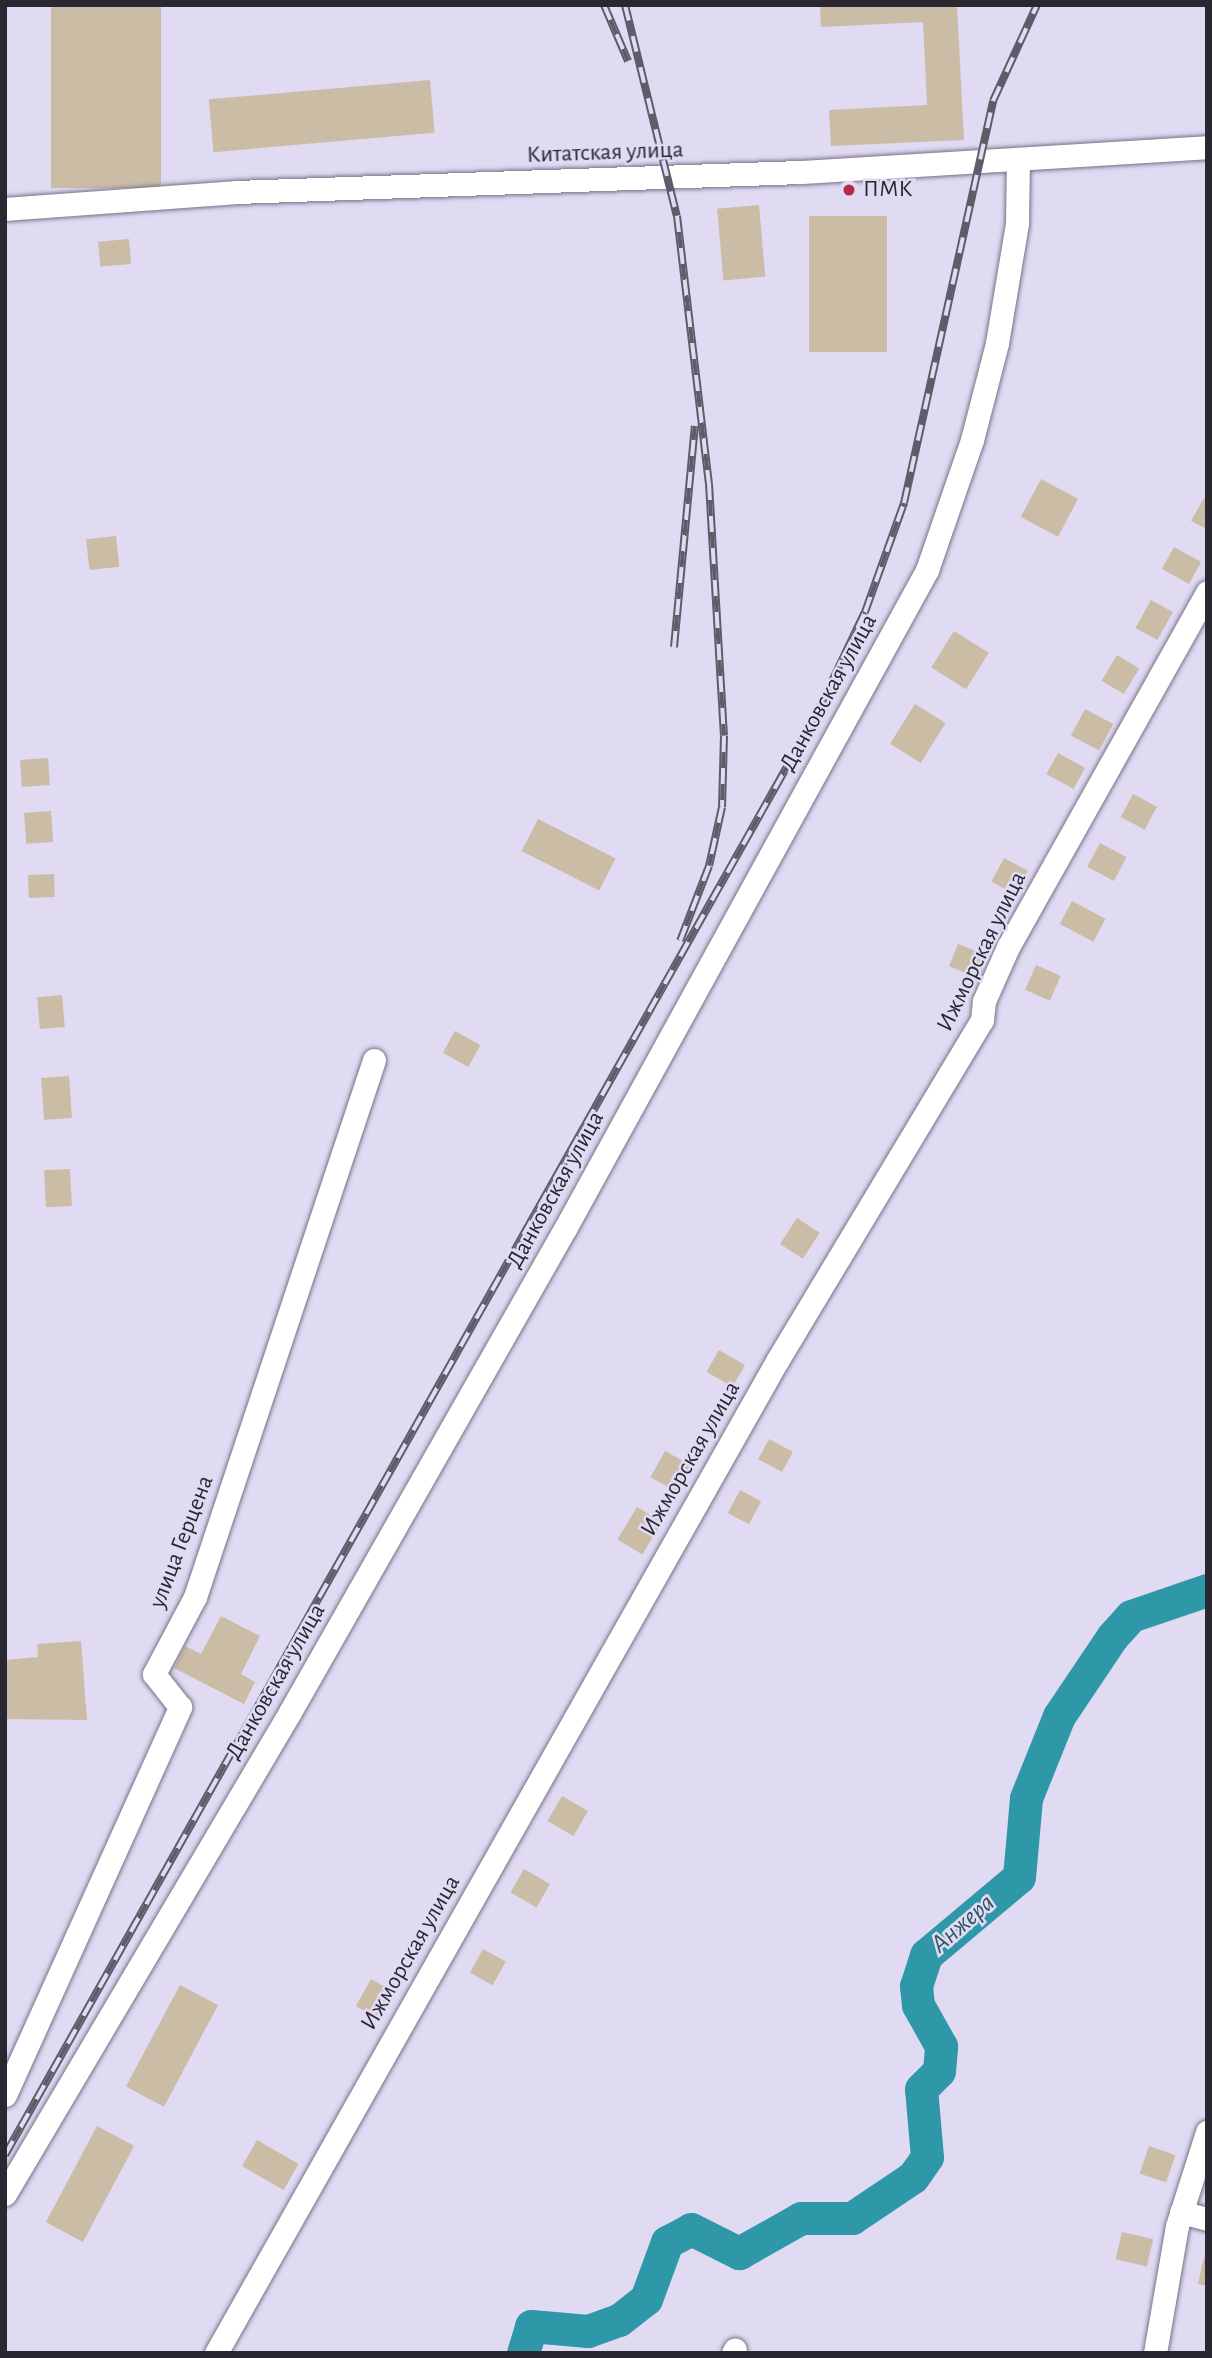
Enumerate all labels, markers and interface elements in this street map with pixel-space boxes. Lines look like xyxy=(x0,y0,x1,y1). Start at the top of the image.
street label: Китатская улица xyxy=(526,136,684,170)
place label: ПМК xyxy=(863,176,913,204)
marker: ПМК xyxy=(841,182,857,198)
street label: Данковская улица xyxy=(774,609,884,777)
street label: Ижморская улица xyxy=(931,867,1033,1037)
street label: Данковская улица xyxy=(501,1106,611,1274)
street label: Ижморская улица xyxy=(635,1376,747,1542)
street label: улица Герцена xyxy=(143,1472,221,1612)
street label: Данковская улица xyxy=(220,1599,332,1765)
street label: Ижморская улица xyxy=(355,1870,467,2036)
water label: Анжера xyxy=(925,1888,1001,1960)

